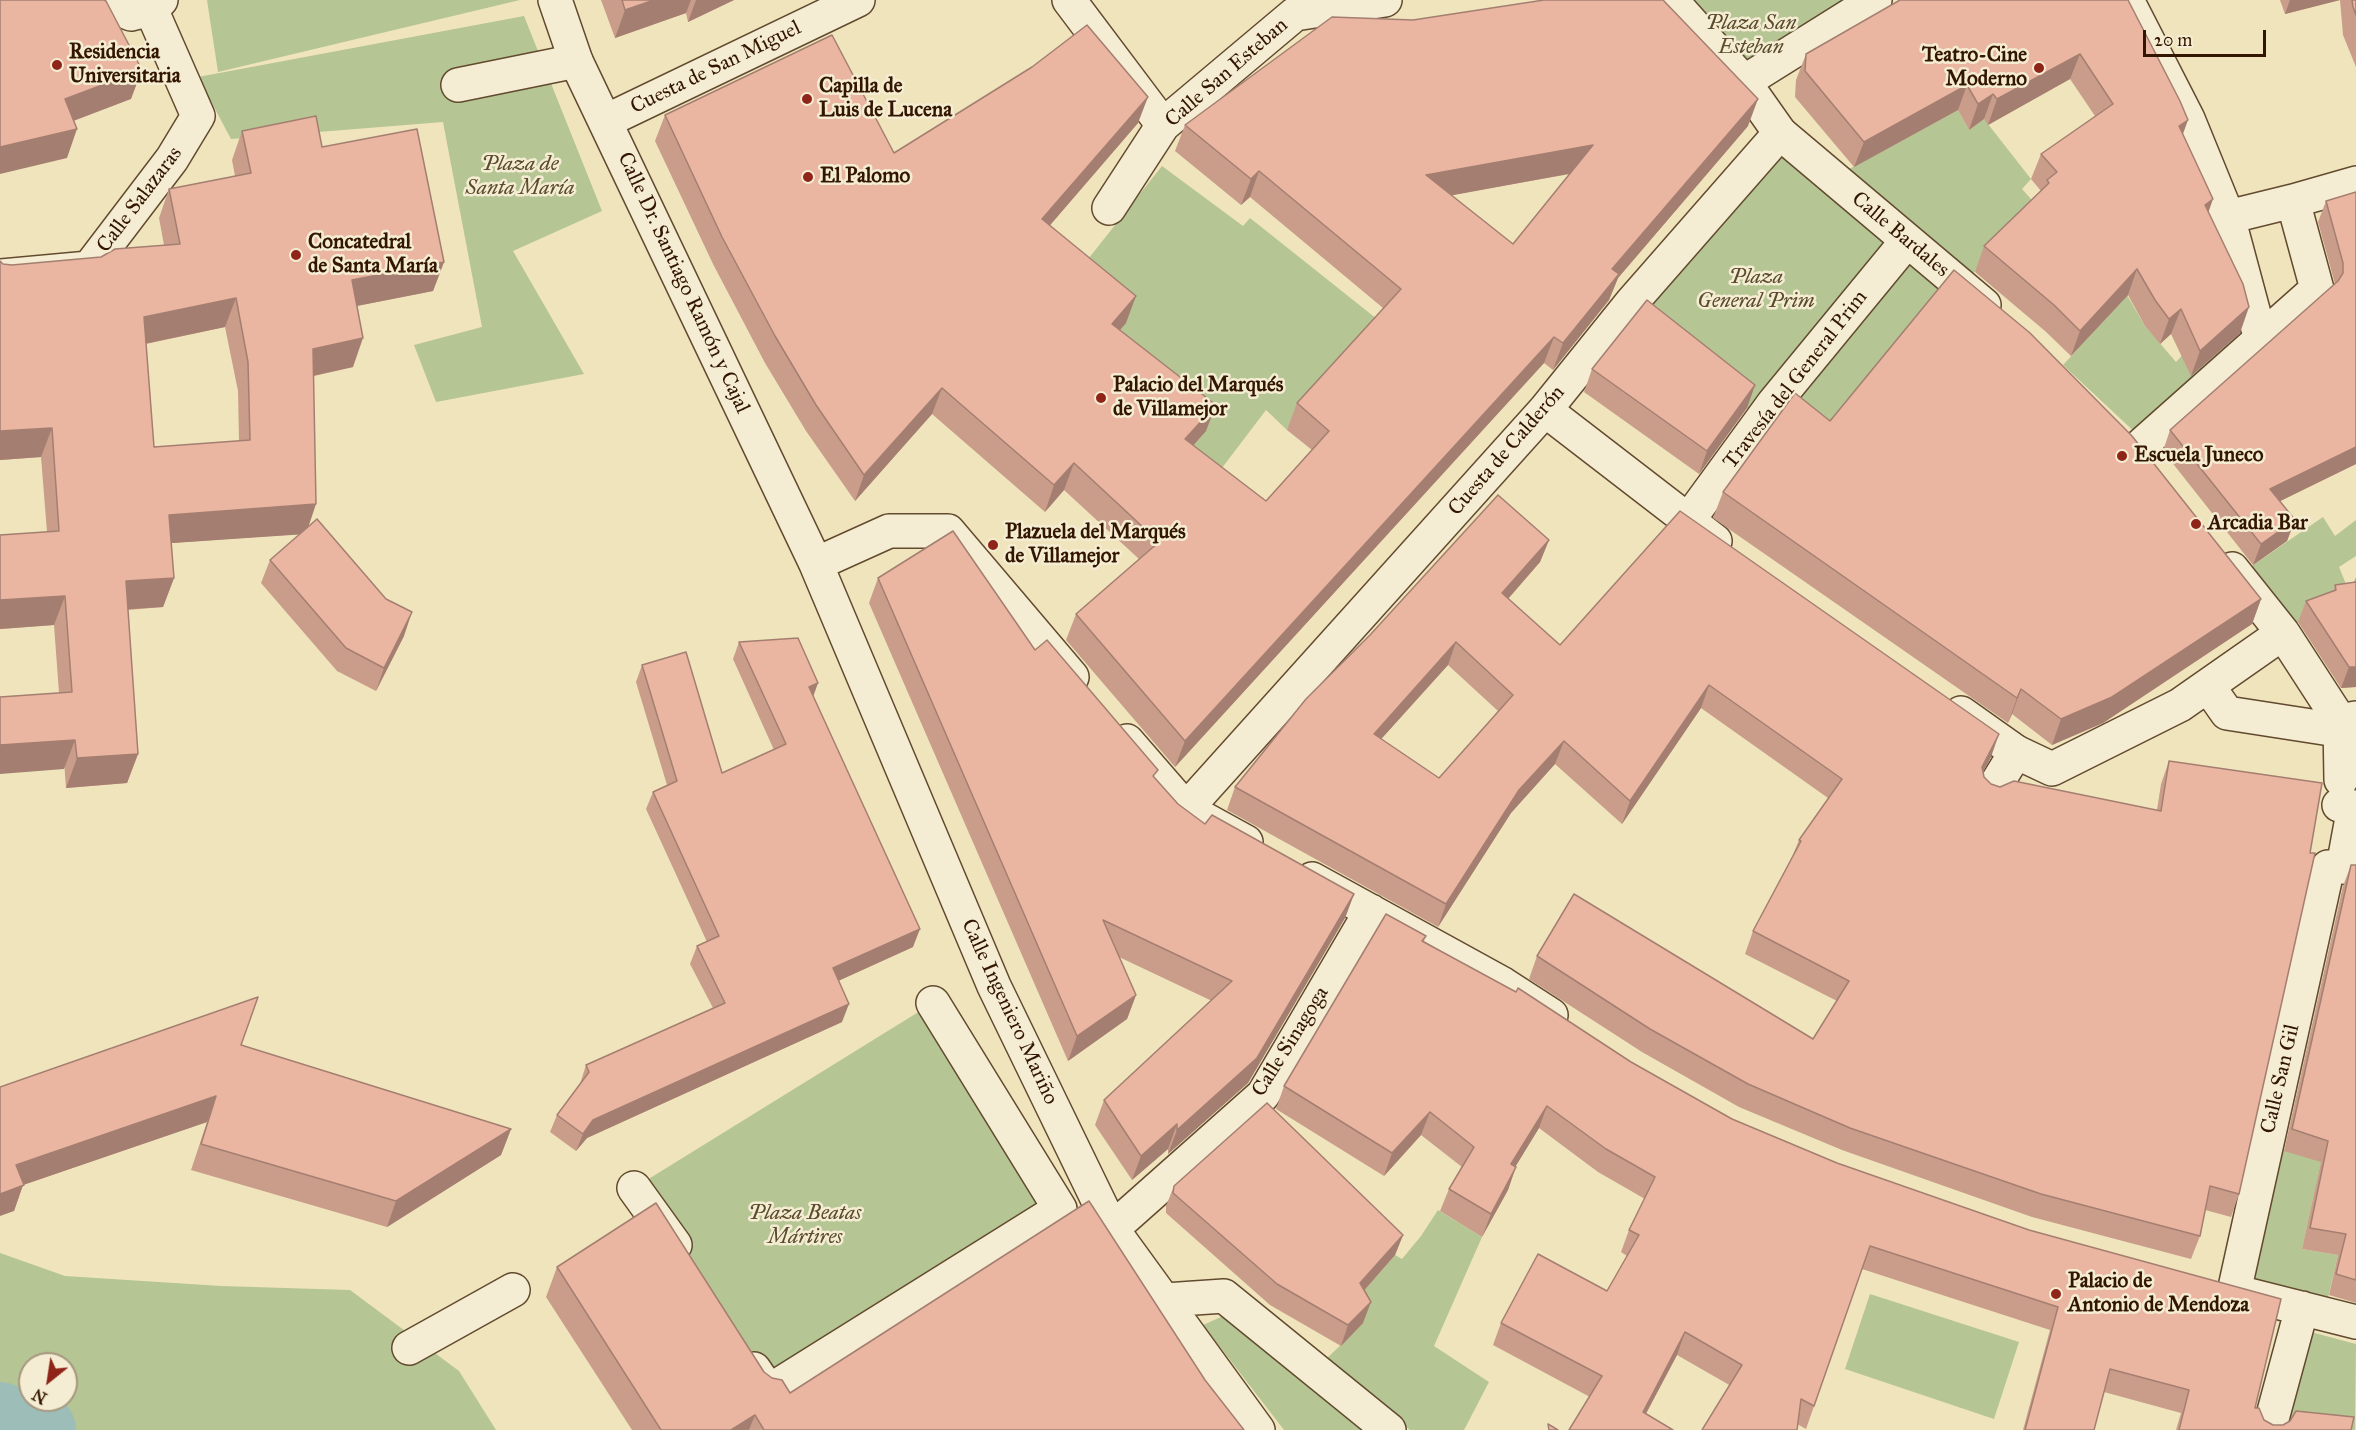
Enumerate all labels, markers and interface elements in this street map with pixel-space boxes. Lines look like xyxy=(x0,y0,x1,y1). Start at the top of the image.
park label: Plaza San Esteban xyxy=(1706,11,1796,61)
street label: Calle San Esteban xyxy=(1161,13,1293,133)
street label: Cuesta de San Miguel xyxy=(627,16,805,120)
scale bar xyxy=(2146,18,2269,56)
text: 20 m xyxy=(2154,29,2192,51)
place label: Residencia Universitaria xyxy=(69,40,181,90)
place label: Teatro-Cine Moderno xyxy=(1922,43,2027,93)
marker: Residencia Universitaria xyxy=(50,58,64,72)
marker: Teatro-Cine Moderno xyxy=(2032,61,2046,75)
place label: Capilla de Luis de Lucena xyxy=(819,74,952,124)
marker: Capilla de Luis de Lucena xyxy=(800,92,814,106)
street label: Calle Salazaras xyxy=(92,142,188,258)
street label: Calle Dr. Santiago Ramón y Cajal xyxy=(611,149,755,417)
park label: Plaza de Santa María xyxy=(466,152,574,202)
place label: El Palomo xyxy=(820,164,910,190)
marker: El Palomo xyxy=(801,170,815,184)
street label: Calle Bardales xyxy=(1846,187,1954,283)
place label: Concatedral de Santa María xyxy=(308,230,438,280)
marker: Concatedral de Santa María xyxy=(289,248,303,262)
park label: Plaza General Prim xyxy=(1697,265,1815,315)
street label: Travesía del General Prim xyxy=(1718,286,1874,474)
place label: Palacio del Marqués de Villamejor xyxy=(1113,373,1283,423)
street label: Cuesta de Calderón xyxy=(1444,381,1570,521)
marker: Palacio del Marqués de Villamejor xyxy=(1094,391,1108,405)
place label: Escuela Juneco xyxy=(2134,443,2263,469)
marker: Escuela Juneco xyxy=(2115,449,2129,463)
place label: Arcadia Bar xyxy=(2208,511,2308,537)
marker: Arcadia Bar xyxy=(2189,517,2203,531)
place label: Plazuela del Marqués de Villamejor xyxy=(1005,520,1186,570)
marker: Plazuela del Marqués de Villamejor xyxy=(986,538,1000,552)
street label: Calle Ingeniero Mariño xyxy=(955,915,1063,1109)
street label: Calle Sinagoga xyxy=(1247,982,1335,1102)
street label: Calle San Gil xyxy=(2256,1022,2306,1136)
park label: Plaza Beatas Mártires xyxy=(749,1201,861,1251)
place label: Palacio de Antonio de Mendoza xyxy=(2068,1269,2249,1319)
marker: Palacio de Antonio de Mendoza xyxy=(2049,1287,2063,1301)
north arrow xyxy=(18,1352,78,1412)
text: N xyxy=(29,1385,50,1408)

